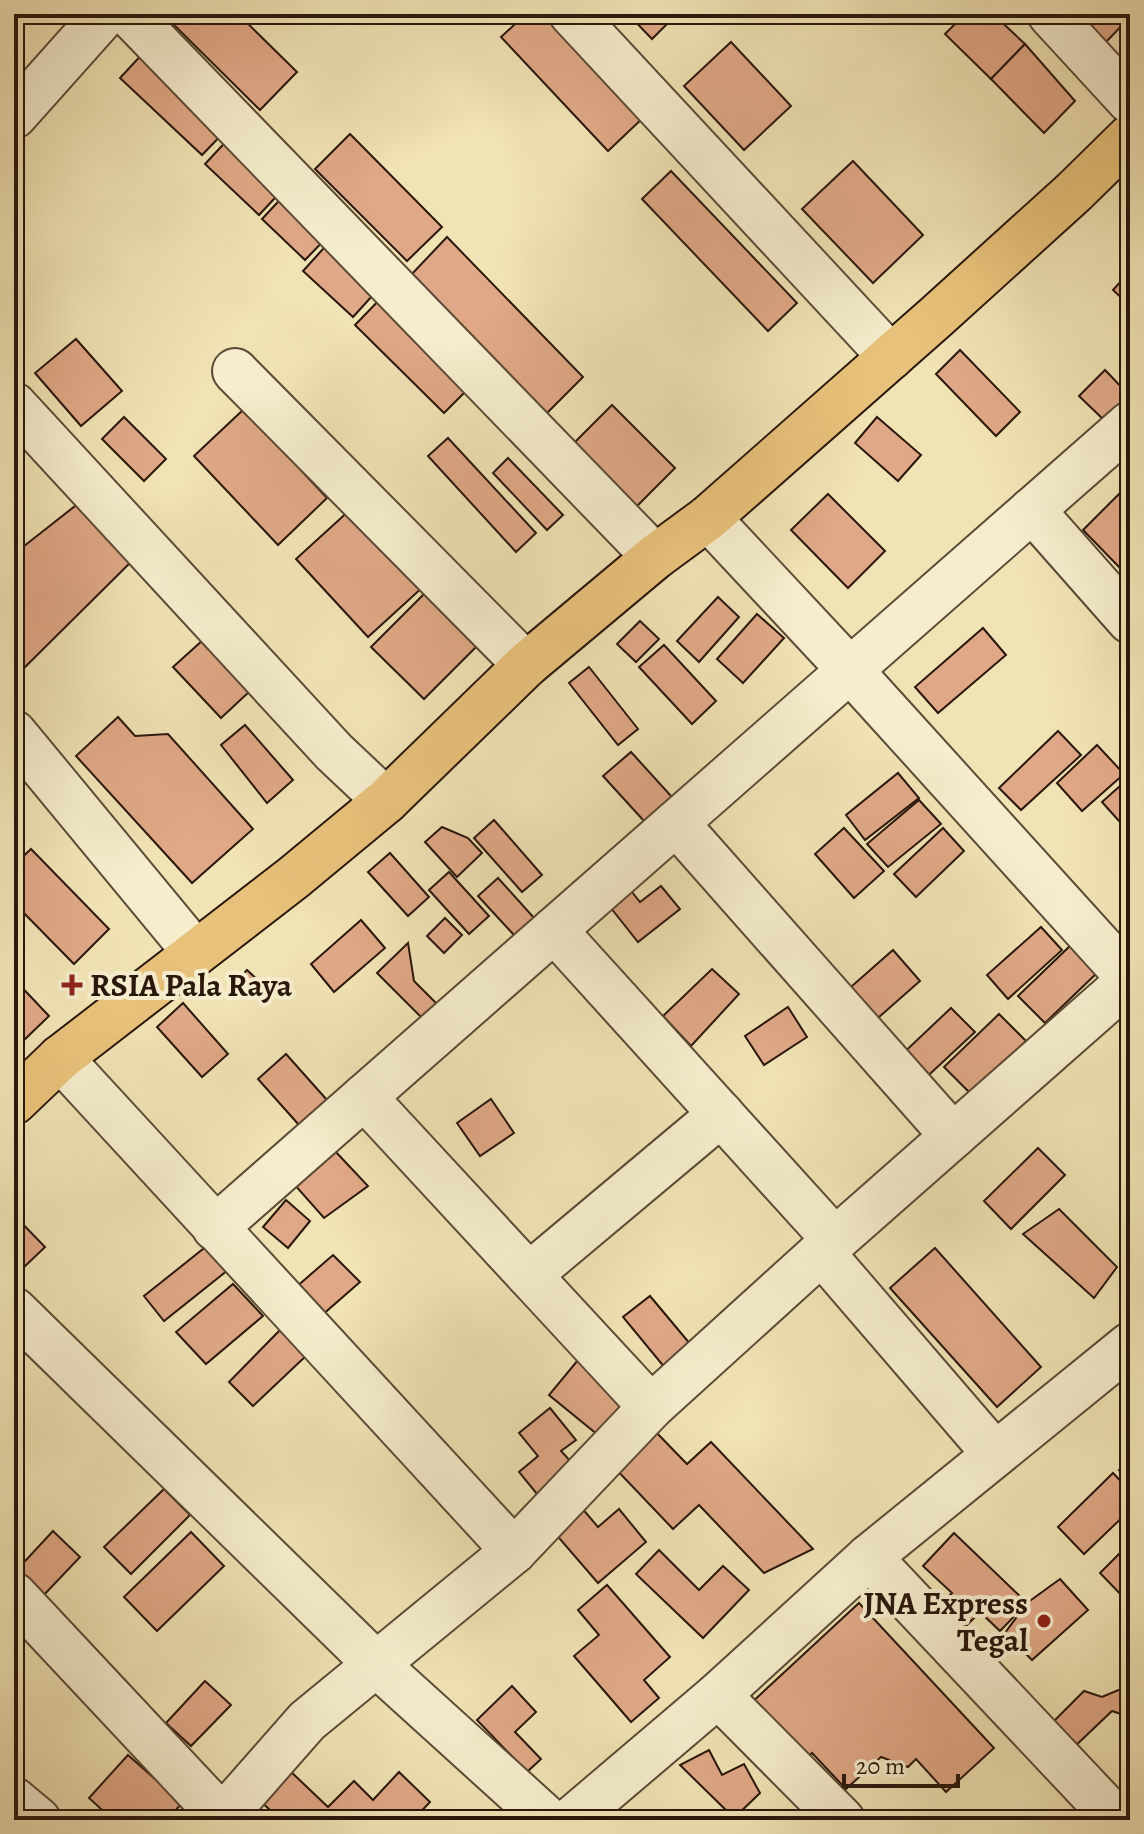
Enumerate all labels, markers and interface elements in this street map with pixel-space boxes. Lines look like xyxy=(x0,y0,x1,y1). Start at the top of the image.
place label: RSIA Pala Raya xyxy=(90,963,293,1007)
marker: RSIA Pala Raya xyxy=(61,974,83,996)
place label: JNA Express Tegal xyxy=(863,1581,1029,1662)
marker: JNA Express Tegal xyxy=(1035,1612,1053,1630)
scale bar xyxy=(844,1738,958,1788)
text: 20 m xyxy=(856,1750,905,1782)

